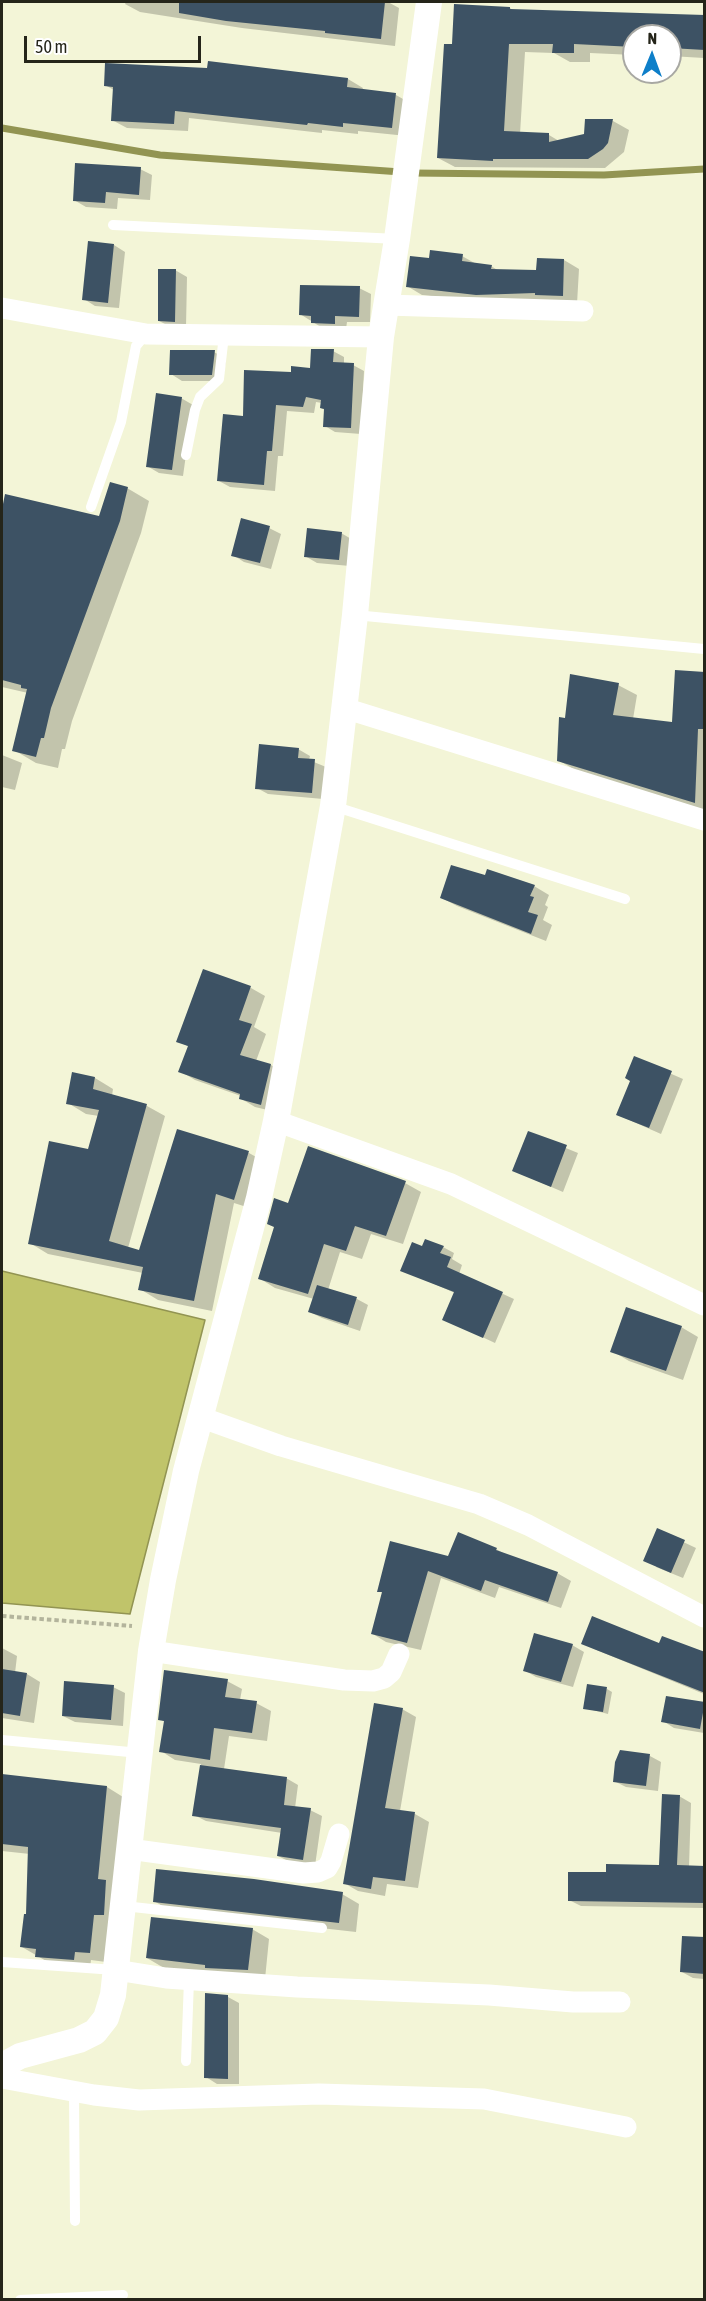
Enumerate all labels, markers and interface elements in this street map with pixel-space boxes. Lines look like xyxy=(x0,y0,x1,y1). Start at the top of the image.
scale bar xyxy=(27,24,204,62)
north arrow xyxy=(622,24,682,84)
text: N xyxy=(647,29,657,47)
text: 50 m xyxy=(35,36,67,57)

